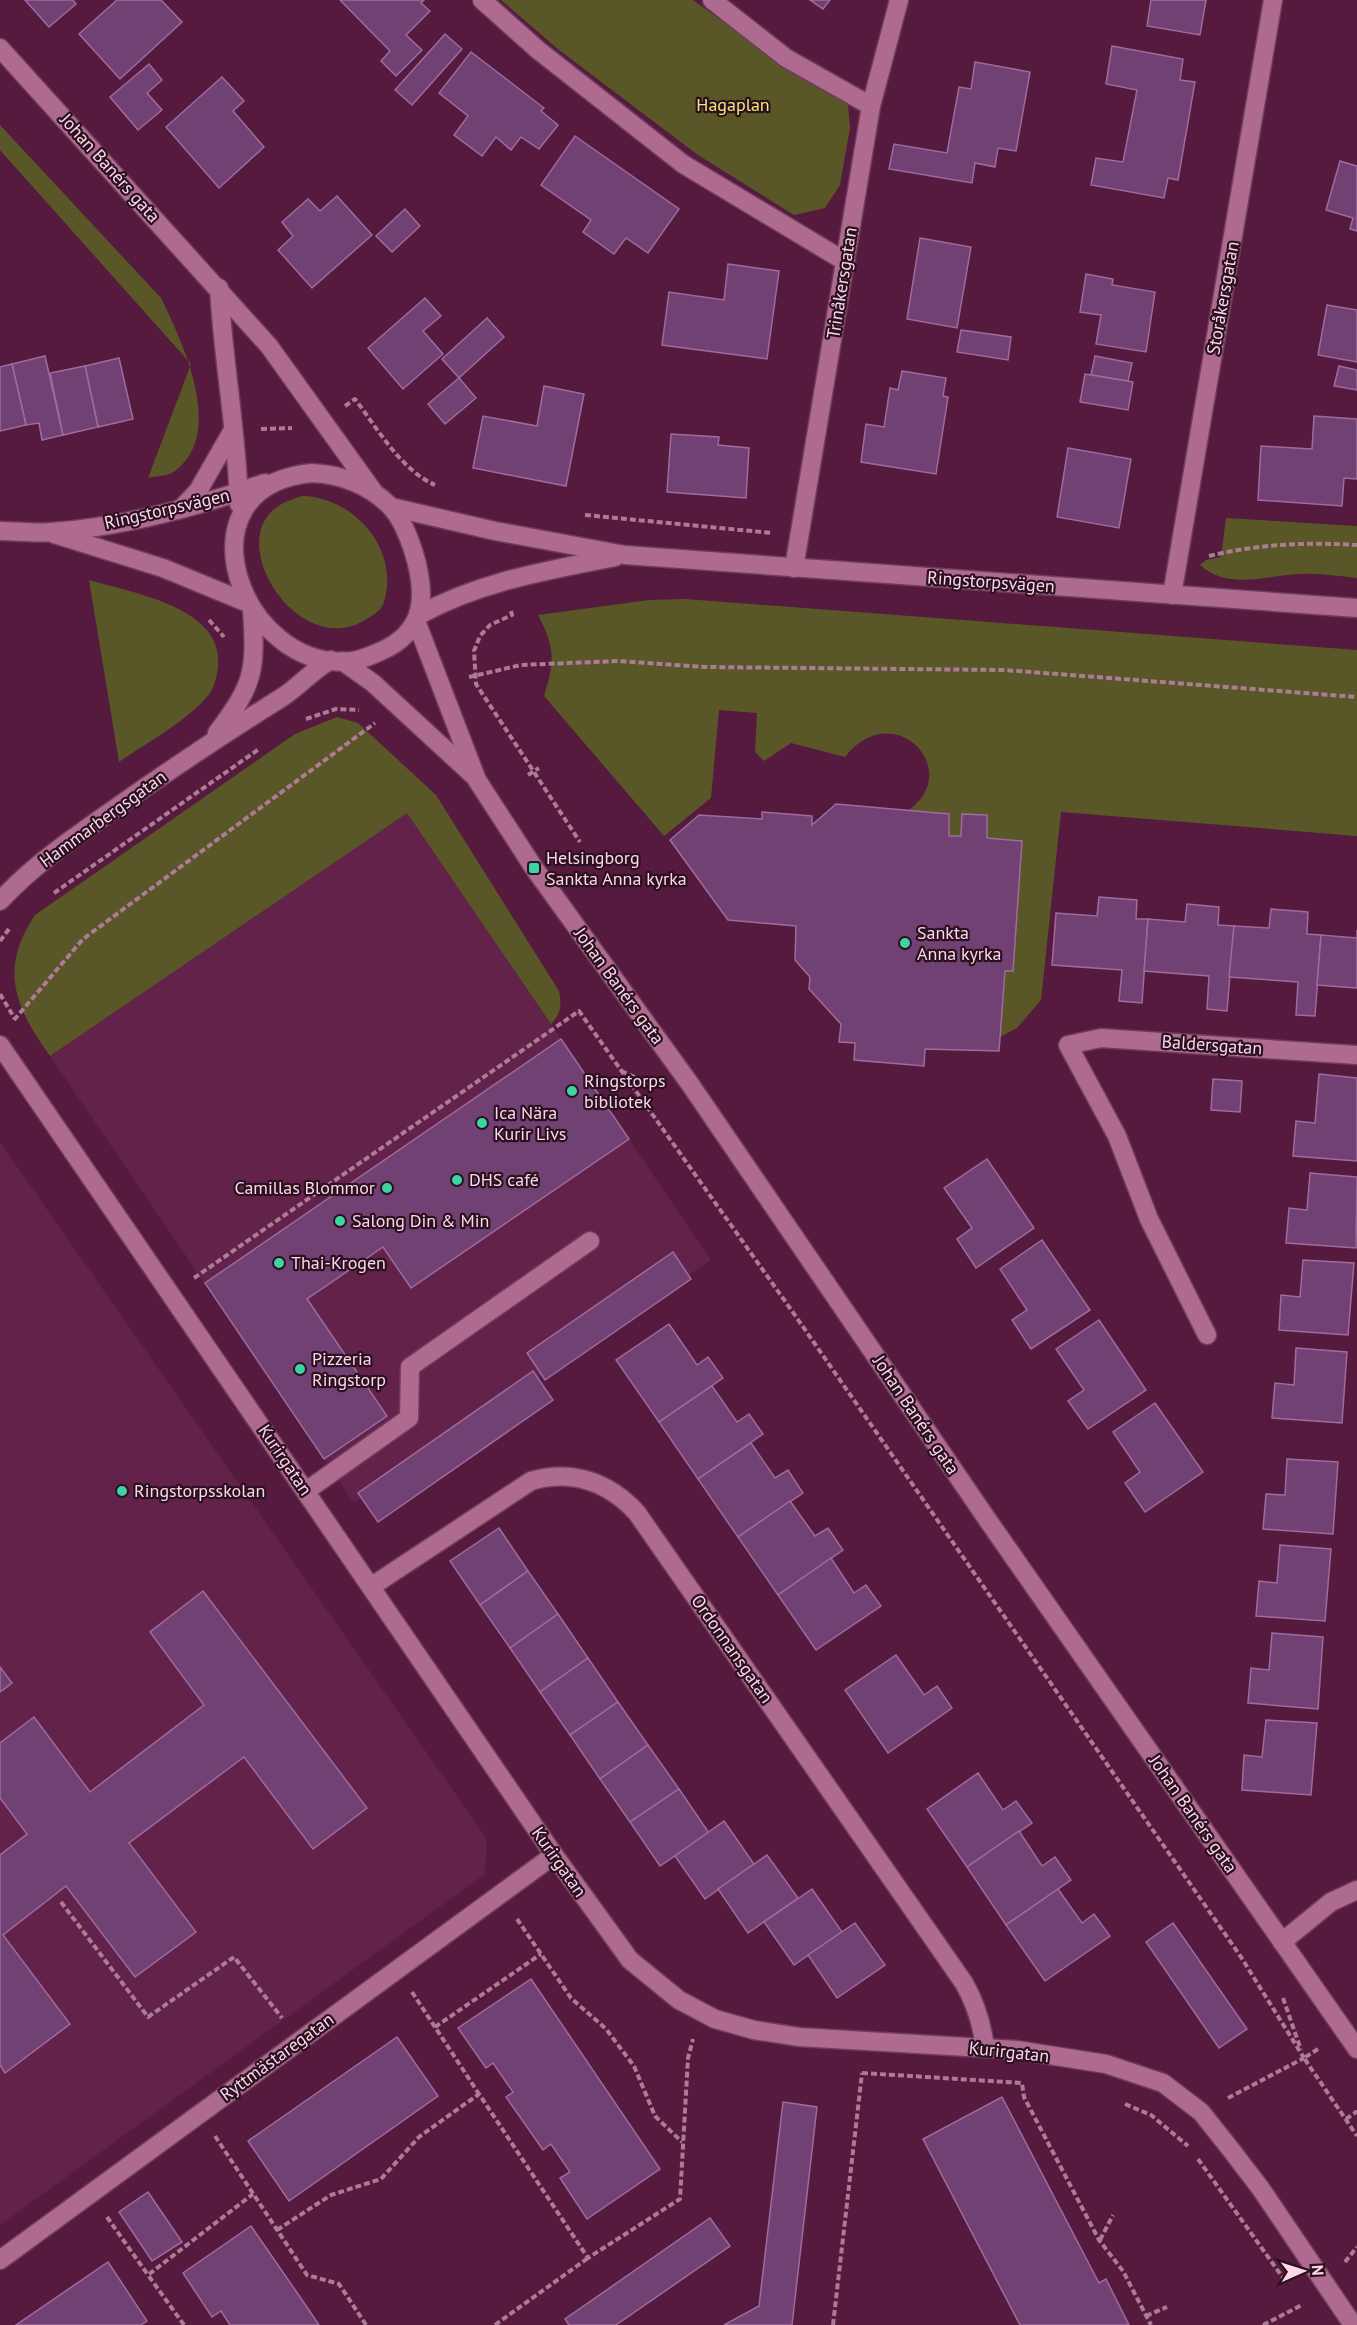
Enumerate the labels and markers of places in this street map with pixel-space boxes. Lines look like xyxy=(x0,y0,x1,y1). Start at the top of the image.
place label: Helsingborg Sankta Anna kyrka xyxy=(546,846,687,890)
marker: Helsingborg Sankta Anna kyrka xyxy=(527,861,541,875)
place label: Sankta Anna kyrka xyxy=(917,921,1002,965)
marker: Sankta Anna kyrka xyxy=(898,936,912,950)
place label: Ringstorps bibliotek xyxy=(584,1069,666,1113)
marker: Ringstorps bibliotek xyxy=(565,1084,579,1098)
place label: Ica Nära Kurir Livs xyxy=(494,1101,566,1145)
marker: Ica Nära Kurir Livs xyxy=(475,1116,489,1130)
place label: DHS café xyxy=(469,1168,539,1191)
marker: DHS café xyxy=(450,1173,464,1187)
place label: Camillas Blommor xyxy=(234,1176,375,1199)
marker: Camillas Blommor xyxy=(380,1181,394,1195)
place label: Salong Din & Min xyxy=(352,1209,489,1232)
marker: Salong Din & Min xyxy=(333,1214,347,1228)
place label: Thai-Krogen xyxy=(291,1251,386,1274)
marker: Thai-Krogen xyxy=(272,1256,286,1270)
place label: Pizzeria Ringstorp xyxy=(312,1347,386,1391)
marker: Pizzeria Ringstorp xyxy=(293,1362,307,1376)
place label: Ringstorpsskolan xyxy=(134,1479,265,1502)
marker: Ringstorpsskolan xyxy=(115,1484,129,1498)

